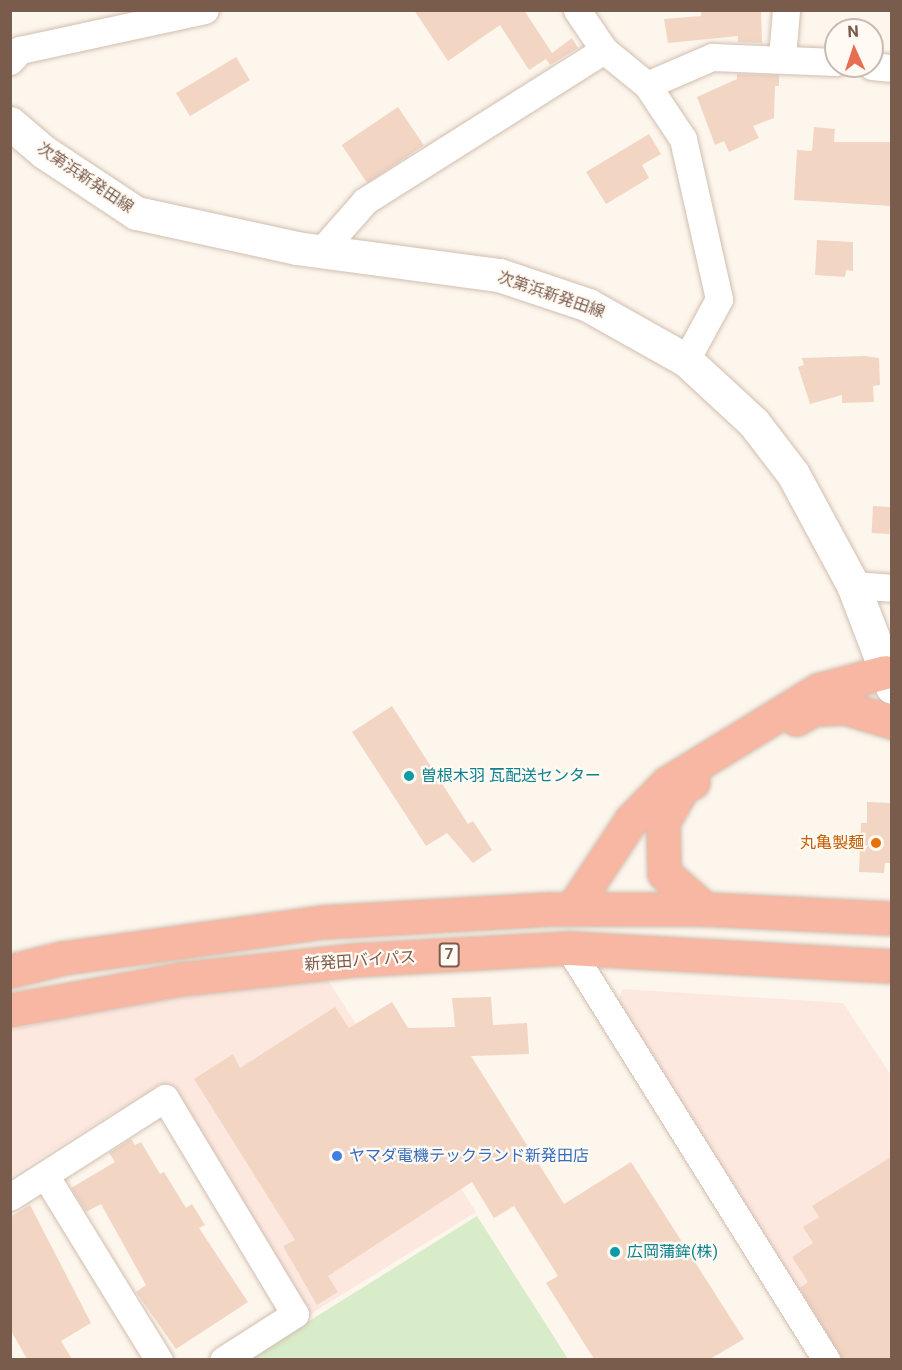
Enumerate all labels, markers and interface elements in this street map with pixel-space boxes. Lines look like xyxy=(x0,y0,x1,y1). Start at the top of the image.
north arrow xyxy=(824,18,884,78)
text: N xyxy=(847,22,859,41)
street label: 次第浜新発田線 xyxy=(33,139,137,217)
street label: 次第浜新発田線 xyxy=(495,268,607,322)
place label: 曽根木羽 瓦配送センター xyxy=(421,766,601,786)
marker: 曽根木羽 瓦配送センター xyxy=(402,769,416,783)
place label: 丸亀製麺 xyxy=(800,833,864,853)
marker: 丸亀製麺 xyxy=(869,836,883,850)
road number: 7 xyxy=(438,943,460,967)
street label: 新発田バイパス xyxy=(303,948,417,974)
place label: ヤマダ電機テックランド新発田店 xyxy=(349,1146,589,1166)
marker: ヤマダ電機テックランド新発田店 xyxy=(330,1149,344,1163)
place label: 広岡蒲鉾(株) xyxy=(627,1242,718,1262)
marker: 広岡蒲鉾(株) xyxy=(608,1245,622,1259)

